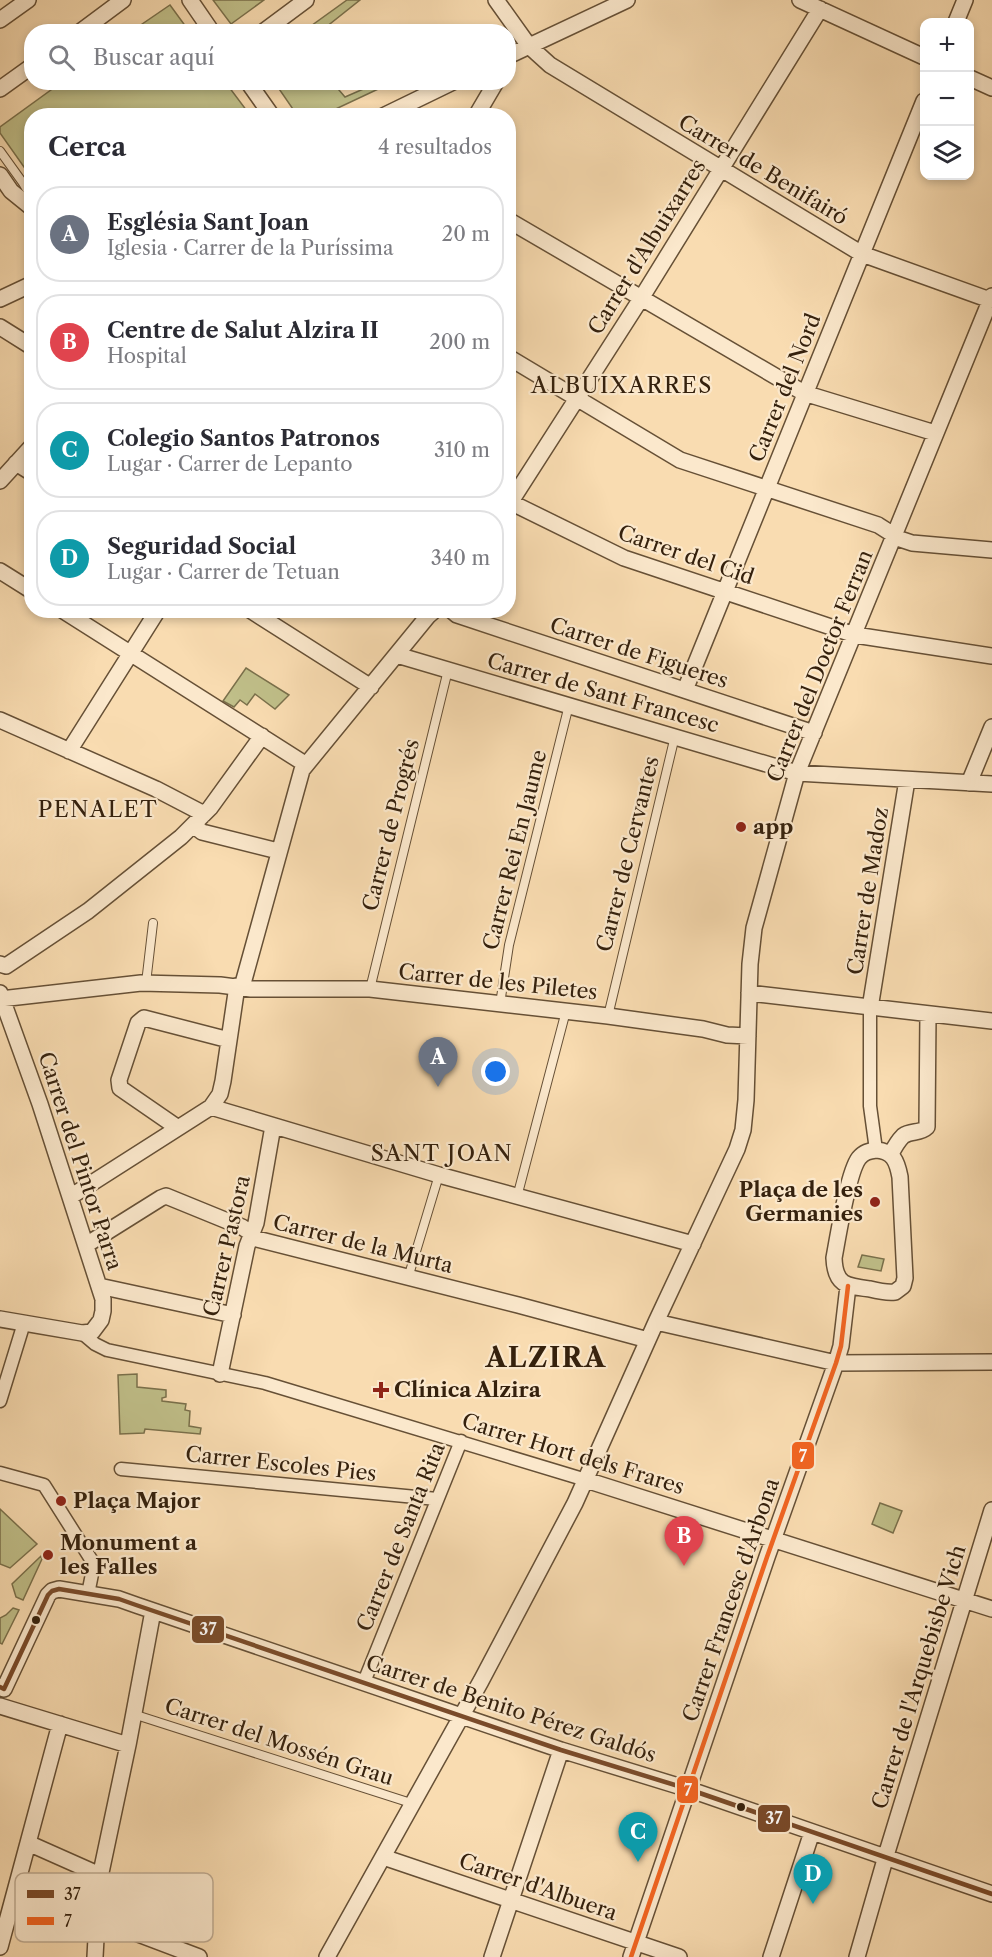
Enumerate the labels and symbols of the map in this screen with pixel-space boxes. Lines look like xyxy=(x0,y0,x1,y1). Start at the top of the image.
street label: Carrer de Benifairó xyxy=(674,109,852,230)
street label: Carrer d'Albuixarres xyxy=(582,154,711,339)
street label: Carrer del Nord xyxy=(743,310,826,466)
district label: ALBUIXARRES xyxy=(530,372,713,399)
street label: Carrer del Cid xyxy=(615,520,758,590)
street label: Carrer del Doctor Ferran xyxy=(761,546,878,786)
street label: Carrer de Figueres xyxy=(547,612,731,693)
street label: Carrer de Sant Francesc xyxy=(484,647,722,738)
street label: Carrer de Progrés xyxy=(357,736,424,914)
street label: Carrer Rei En Jaume xyxy=(478,747,551,952)
street label: Carrer de Cervantes xyxy=(591,753,664,954)
district label: PENALET xyxy=(38,796,158,823)
street label: Carrer de Madoz xyxy=(842,805,893,976)
place label: app xyxy=(753,814,793,839)
marker: app xyxy=(734,820,748,834)
street label: Carrer de les Piletes xyxy=(397,959,599,1004)
pin: A xyxy=(418,1038,458,1087)
street label: Carrer del Pintor Parra xyxy=(33,1049,128,1274)
your location xyxy=(481,1057,510,1086)
district label: SANT JOAN xyxy=(371,1140,513,1167)
street label: Carrer Pastora xyxy=(198,1172,255,1319)
place label: Plaça de les Germanies xyxy=(739,1177,863,1226)
marker: Plaça de les Germanies xyxy=(868,1195,882,1209)
street label: Carrer de la Murta xyxy=(271,1209,457,1278)
district label: ALZIRA xyxy=(484,1341,607,1374)
place label: Clínica Alzira xyxy=(394,1377,542,1402)
marker: Clínica Alzira xyxy=(372,1381,390,1399)
street label: Carrer Hort dels Frares xyxy=(459,1408,687,1499)
street label: Carrer de Santa Rita xyxy=(351,1438,450,1635)
street label: Carrer Escoles Pies xyxy=(184,1441,378,1486)
line badge: 7 xyxy=(791,1441,815,1470)
text: 7 xyxy=(799,1446,808,1466)
street label: Carrer Francesc d'Arbona xyxy=(677,1474,784,1725)
place label: Plaça Major xyxy=(73,1488,201,1513)
marker: Plaça Major xyxy=(54,1494,68,1508)
pin: B xyxy=(664,1516,704,1566)
place label: Monument a les Falles xyxy=(60,1530,198,1579)
street label: Carrer de l'Arquebisbe Vich xyxy=(866,1542,971,1812)
marker: Monument a les Falles xyxy=(41,1548,55,1562)
unlabelled marker xyxy=(30,1614,42,1626)
line badge: 37 xyxy=(191,1615,225,1644)
text: 37 xyxy=(199,1619,217,1639)
street label: Carrer de Benito Pérez Galdós xyxy=(363,1650,659,1767)
street label: Carrer del Mossén Grau xyxy=(162,1693,397,1790)
line badge: 7 xyxy=(676,1775,699,1804)
text: 7 xyxy=(684,1780,693,1800)
unlabelled marker xyxy=(735,1801,747,1813)
line badge: 37 xyxy=(757,1804,791,1833)
text: 37 xyxy=(765,1808,783,1828)
pin: C xyxy=(618,1812,658,1862)
street label: Carrer d'Albuera xyxy=(456,1848,621,1926)
pin: D xyxy=(794,1854,832,1904)
legend xyxy=(15,1873,213,1942)
text: 37 xyxy=(64,1884,81,1904)
text: 7 xyxy=(64,1911,72,1931)

